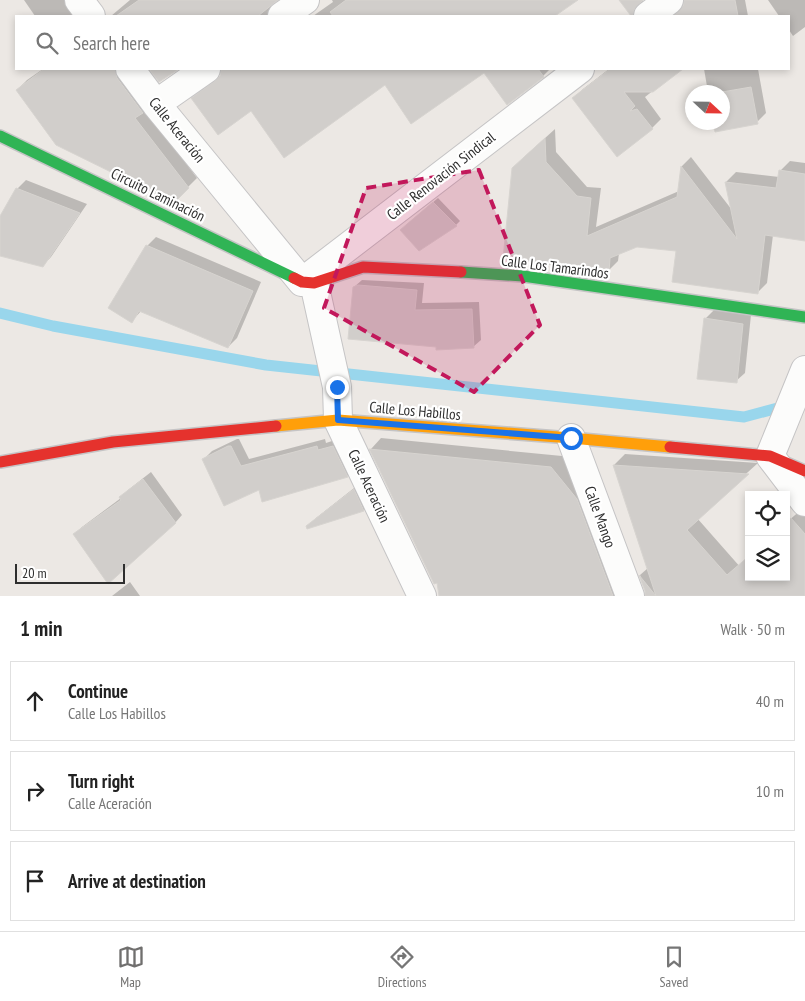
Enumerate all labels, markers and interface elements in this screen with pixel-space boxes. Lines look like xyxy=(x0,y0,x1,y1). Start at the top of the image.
search box xyxy=(15,15,790,70)
icon: search xyxy=(33,29,61,57)
text: Search here xyxy=(73,31,150,55)
north arrow xyxy=(685,85,730,130)
street label: Calle Aceración xyxy=(145,93,210,166)
street label: Calle Renovación Sindical xyxy=(383,127,499,224)
street label: Circuito Laminación xyxy=(108,164,208,226)
street label: Calle Los Tamarindos xyxy=(500,250,610,283)
route end xyxy=(326,376,349,399)
street label: Calle Los Habillos xyxy=(369,397,462,424)
route start xyxy=(560,427,583,450)
street label: Calle Aceración xyxy=(344,446,395,525)
street label: Calle Mango xyxy=(581,483,620,550)
map controls xyxy=(745,491,790,581)
button: locate xyxy=(745,491,790,536)
button: layers xyxy=(745,536,790,581)
scale bar xyxy=(15,561,125,584)
text: 20 m xyxy=(22,564,47,582)
text: 1 min xyxy=(20,615,62,642)
text: Walk · 50 m xyxy=(720,619,785,639)
text: Continue xyxy=(68,679,128,703)
icon: ahead xyxy=(21,687,49,715)
text: 40 m xyxy=(756,691,784,711)
text: Calle Los Habillos xyxy=(68,703,166,723)
text: Turn right xyxy=(68,769,134,793)
icon: right xyxy=(21,777,49,805)
text: 10 m xyxy=(756,781,784,801)
text: Calle Aceración xyxy=(68,793,152,813)
icon: arrive xyxy=(21,867,49,895)
text: Arrive at destination xyxy=(68,869,206,893)
tab: Map xyxy=(117,943,145,991)
tab: Directions xyxy=(378,943,426,991)
tab: Saved xyxy=(660,943,688,991)

